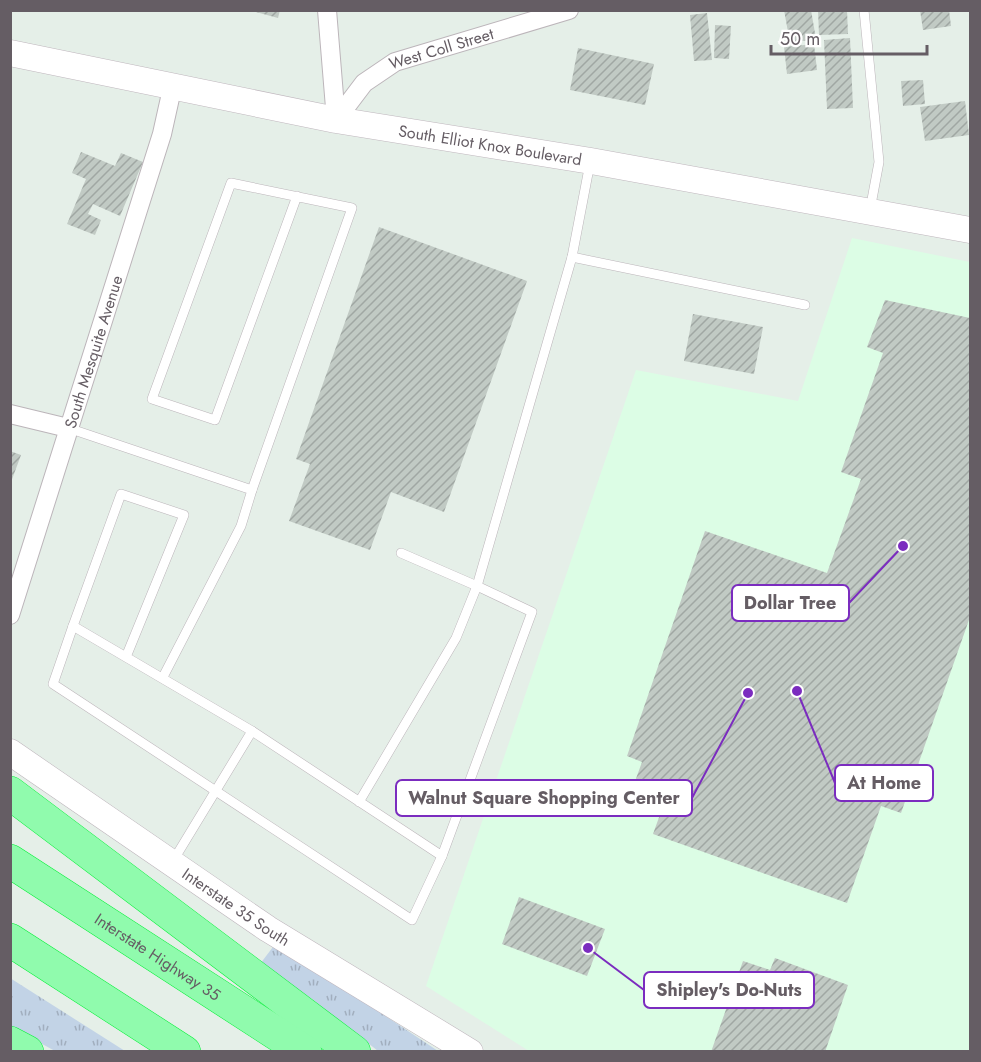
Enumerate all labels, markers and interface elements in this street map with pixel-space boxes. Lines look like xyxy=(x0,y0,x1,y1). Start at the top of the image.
scale bar xyxy=(771,18,927,56)
street label: West Coll Street xyxy=(386,22,496,75)
text: 50 m xyxy=(780,26,820,52)
street label: South Elliot Knox Boulevard xyxy=(397,119,583,171)
street label: South Mesquite Avenue xyxy=(59,273,129,431)
callout: Dollar Tree xyxy=(732,585,849,621)
text: Dollar Tree xyxy=(744,590,836,616)
callout: At Home xyxy=(835,765,933,801)
text: At Home xyxy=(846,770,921,796)
callout: Walnut Square Shopping Center xyxy=(396,780,692,816)
text: Walnut Square Shopping Center xyxy=(408,785,680,811)
street label: Interstate 35 South xyxy=(177,862,294,952)
street label: Interstate Highway 35 xyxy=(90,908,225,1006)
callout: Shipley's Do-Nuts xyxy=(644,972,814,1008)
text: Shipley's Do-Nuts xyxy=(656,977,802,1003)

